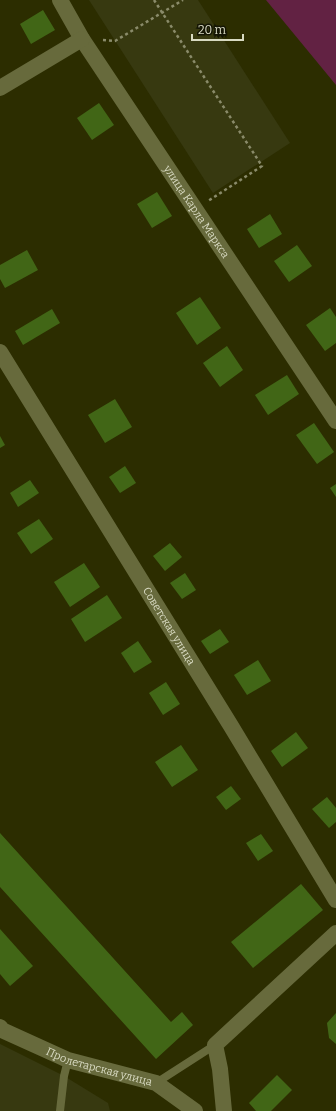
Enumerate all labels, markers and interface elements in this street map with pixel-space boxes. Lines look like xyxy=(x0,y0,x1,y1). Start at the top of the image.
scale bar xyxy=(192,16,243,42)
text: 20 m xyxy=(198,23,227,37)
street label: улица Карла Маркса xyxy=(160,162,232,261)
street label: Советская улица xyxy=(140,585,198,668)
street label: Пролетарская улица xyxy=(44,1045,154,1089)

